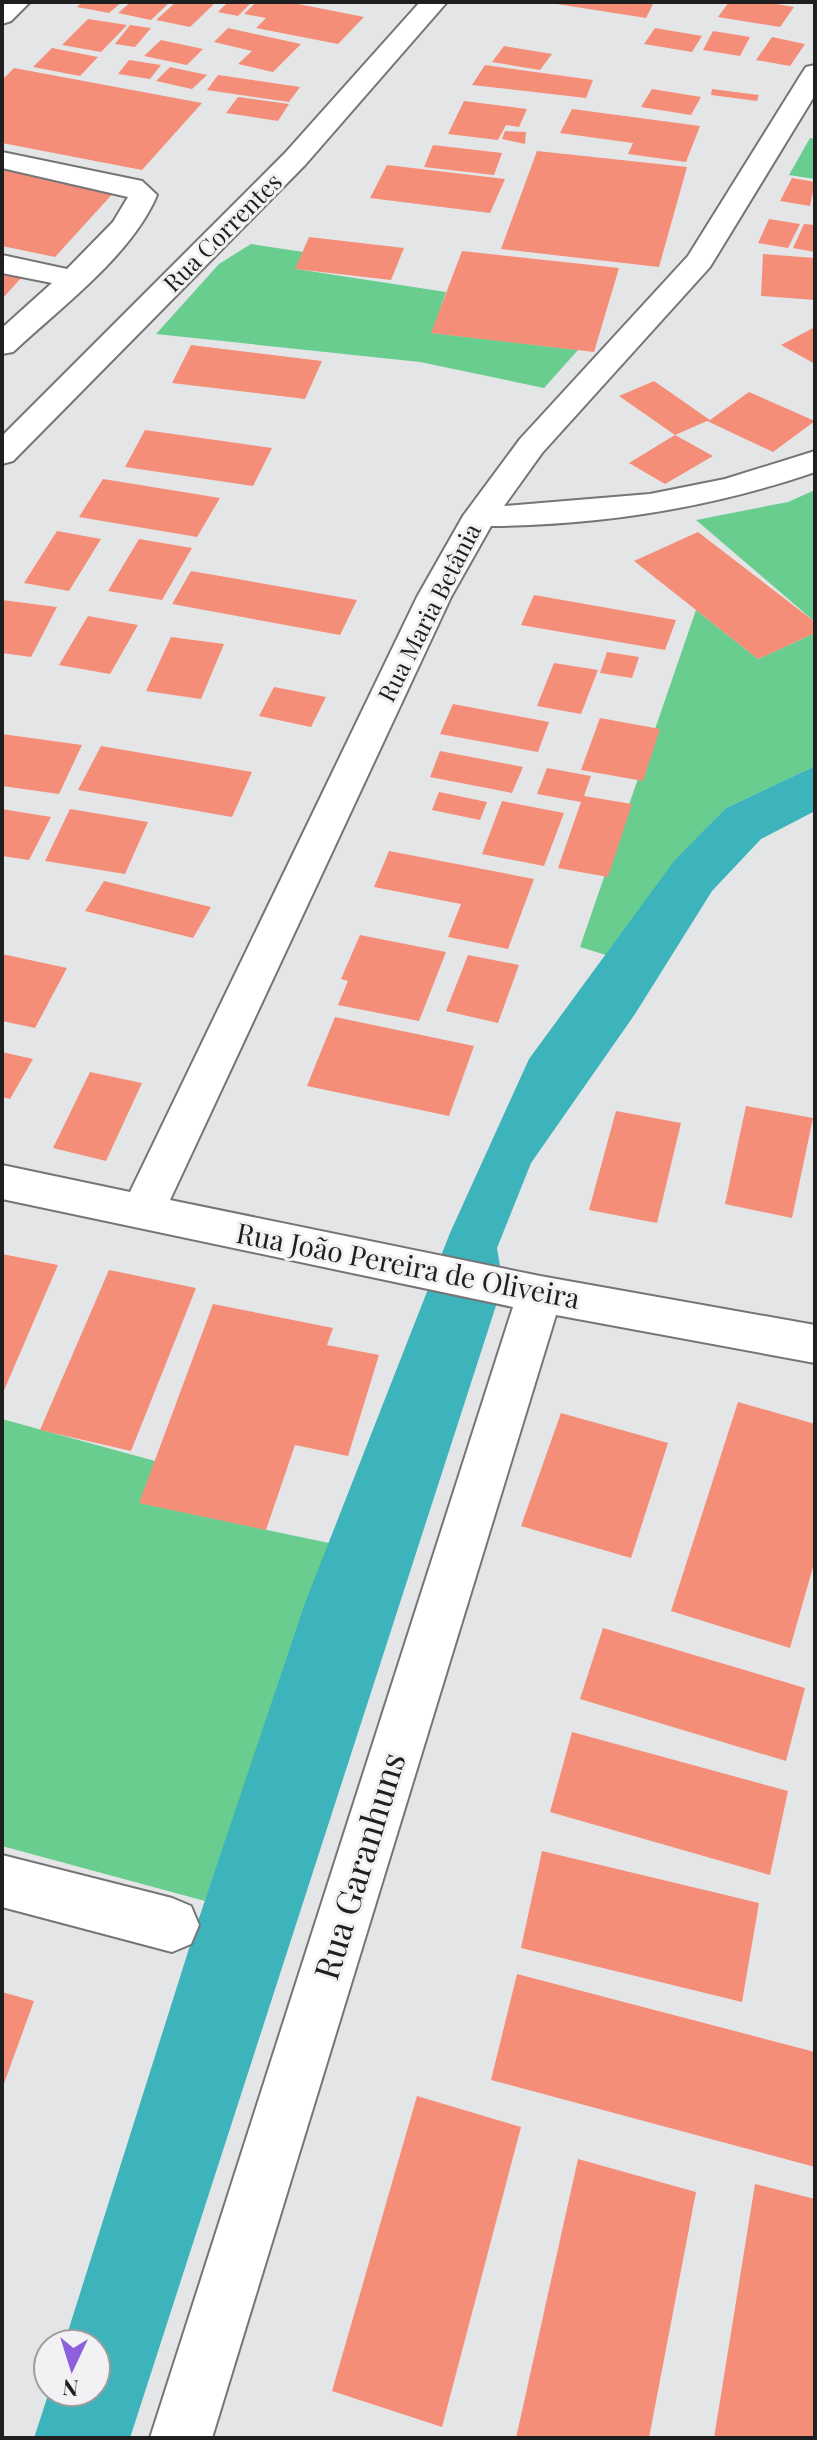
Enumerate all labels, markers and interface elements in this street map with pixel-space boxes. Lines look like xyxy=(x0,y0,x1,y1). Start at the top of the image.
street label: Rua Correntes xyxy=(155,165,288,298)
street label: Rua Maria Betânia xyxy=(369,517,487,707)
street label: Rua João Pereira de Oliveira xyxy=(233,1213,583,1316)
street label: Rua Garanhuns xyxy=(302,1746,414,1985)
north arrow xyxy=(32,2328,112,2408)
text: N xyxy=(61,2373,80,2404)

